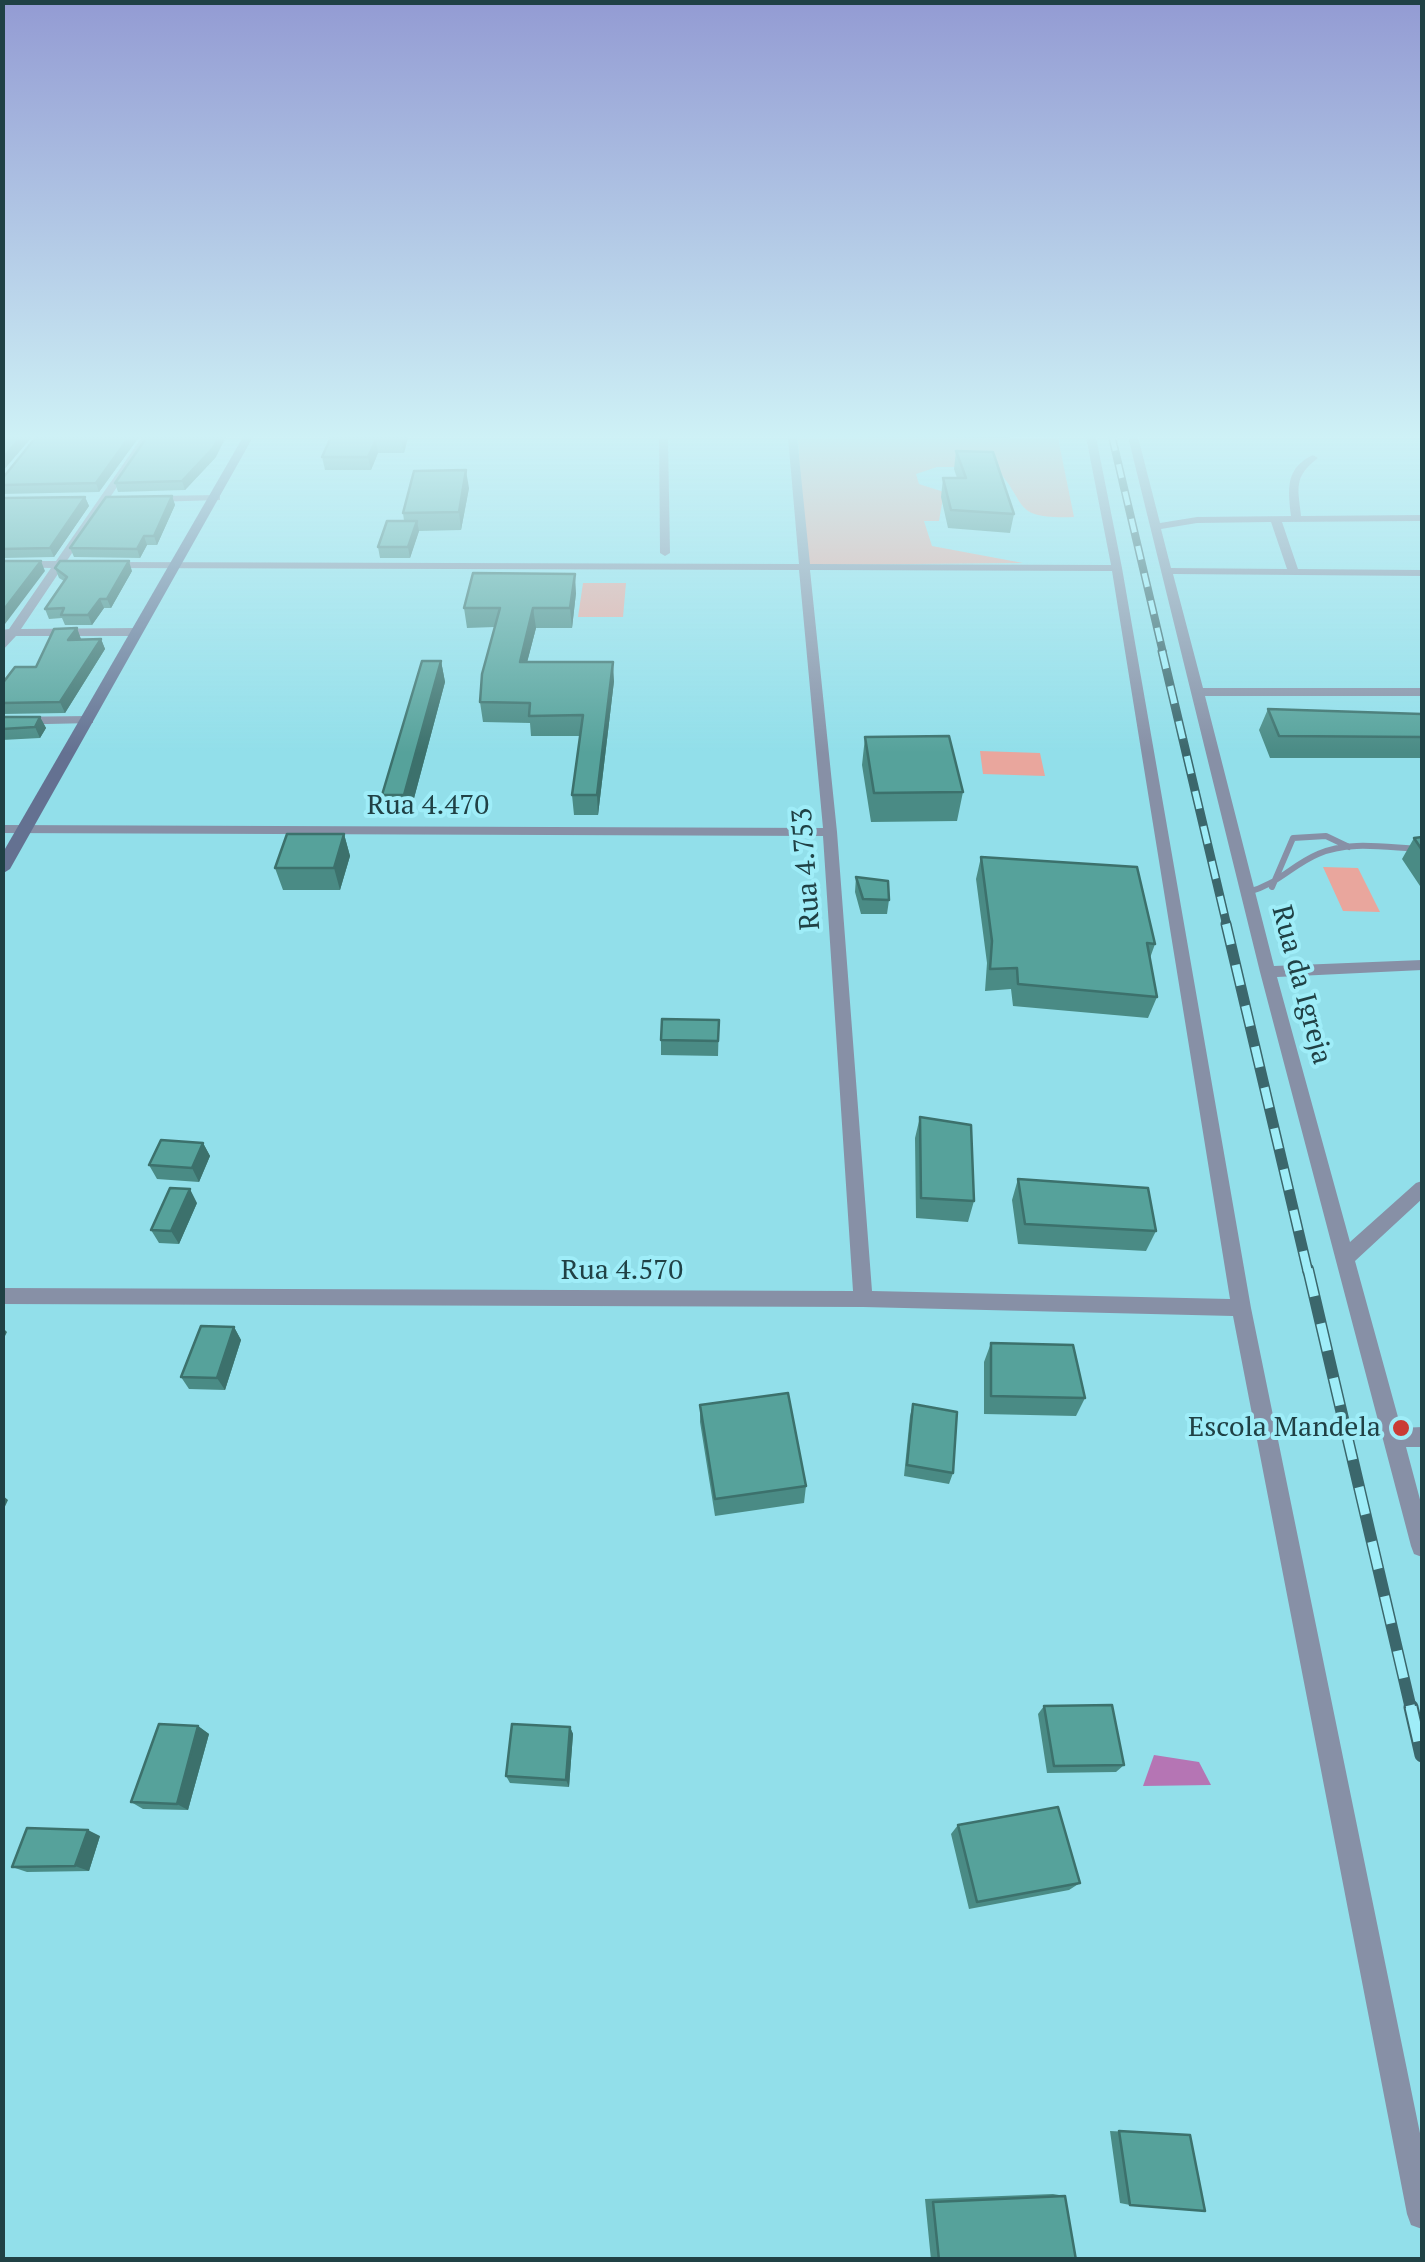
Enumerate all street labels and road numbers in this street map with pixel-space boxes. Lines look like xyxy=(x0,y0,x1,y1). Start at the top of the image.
street label: Rua 4.470 xyxy=(367,789,489,823)
street label: Rua 4.753 xyxy=(786,807,828,931)
street label: Rua da Igreja xyxy=(1264,902,1338,1068)
street label: Rua 4.570 xyxy=(561,1254,683,1288)

